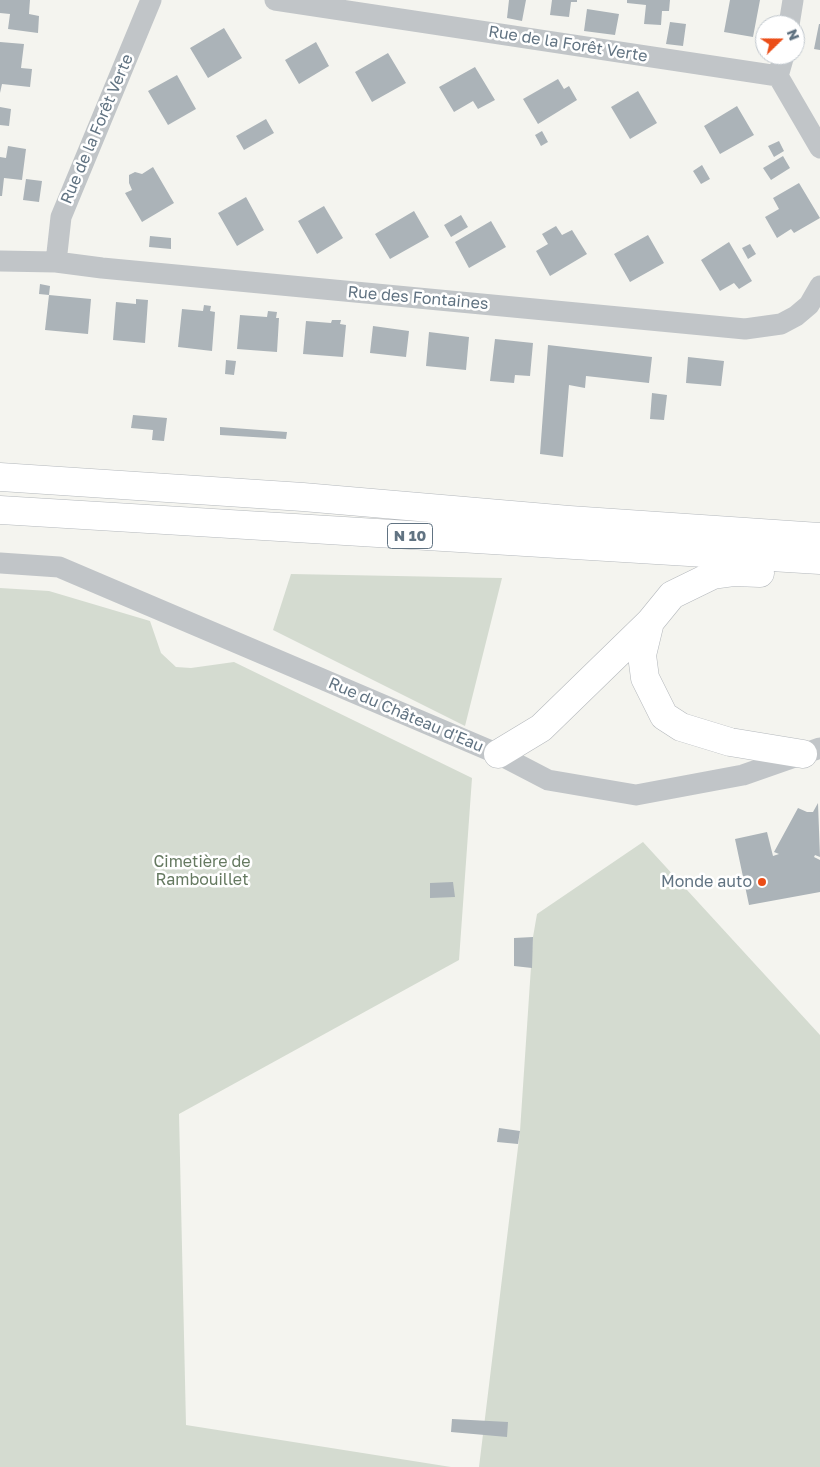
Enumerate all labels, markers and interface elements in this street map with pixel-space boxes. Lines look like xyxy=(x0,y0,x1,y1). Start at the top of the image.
north arrow xyxy=(755,15,805,65)
street label: Rue de la Forêt Verte xyxy=(487,22,649,66)
text: N xyxy=(784,26,803,43)
street label: Rue de la Forêt Verte xyxy=(57,51,137,207)
street label: Rue des Fontaines xyxy=(347,282,489,314)
road number: N 10 xyxy=(388,524,432,548)
street label: Rue du Château d'Eau xyxy=(326,674,486,756)
park label: Cimetière de Rambouillet xyxy=(153,852,251,890)
place label: Monde auto xyxy=(661,872,752,892)
marker: Monde auto xyxy=(756,876,768,888)

